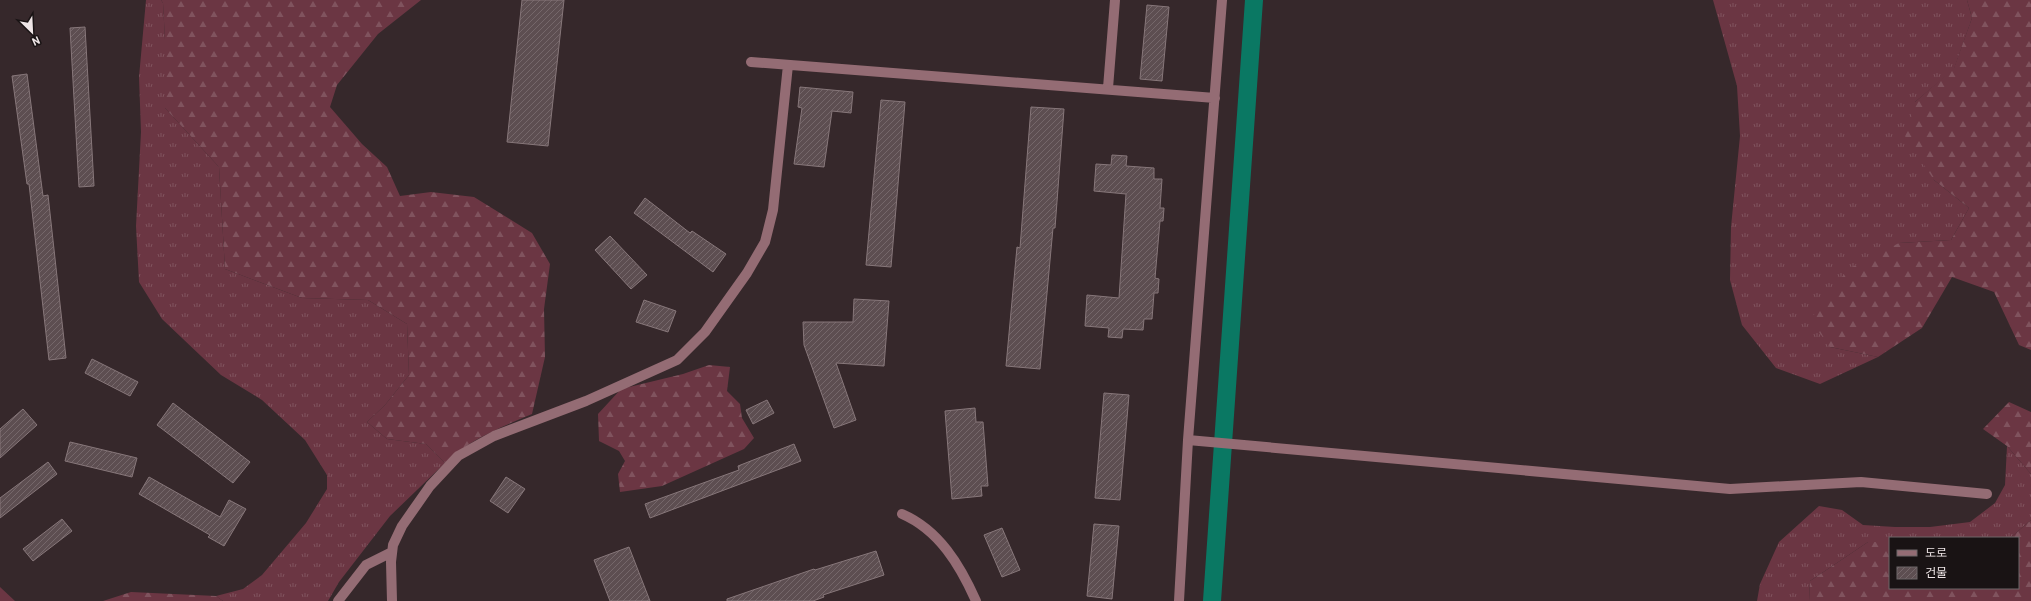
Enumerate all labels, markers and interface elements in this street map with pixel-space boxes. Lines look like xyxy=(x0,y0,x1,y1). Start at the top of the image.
north arrow xyxy=(12,12,52,52)
text: N xyxy=(30,34,42,49)
legend xyxy=(1889,537,2019,589)
text: 도로 xyxy=(1925,545,1947,559)
text: 건물 xyxy=(1925,565,1947,579)

